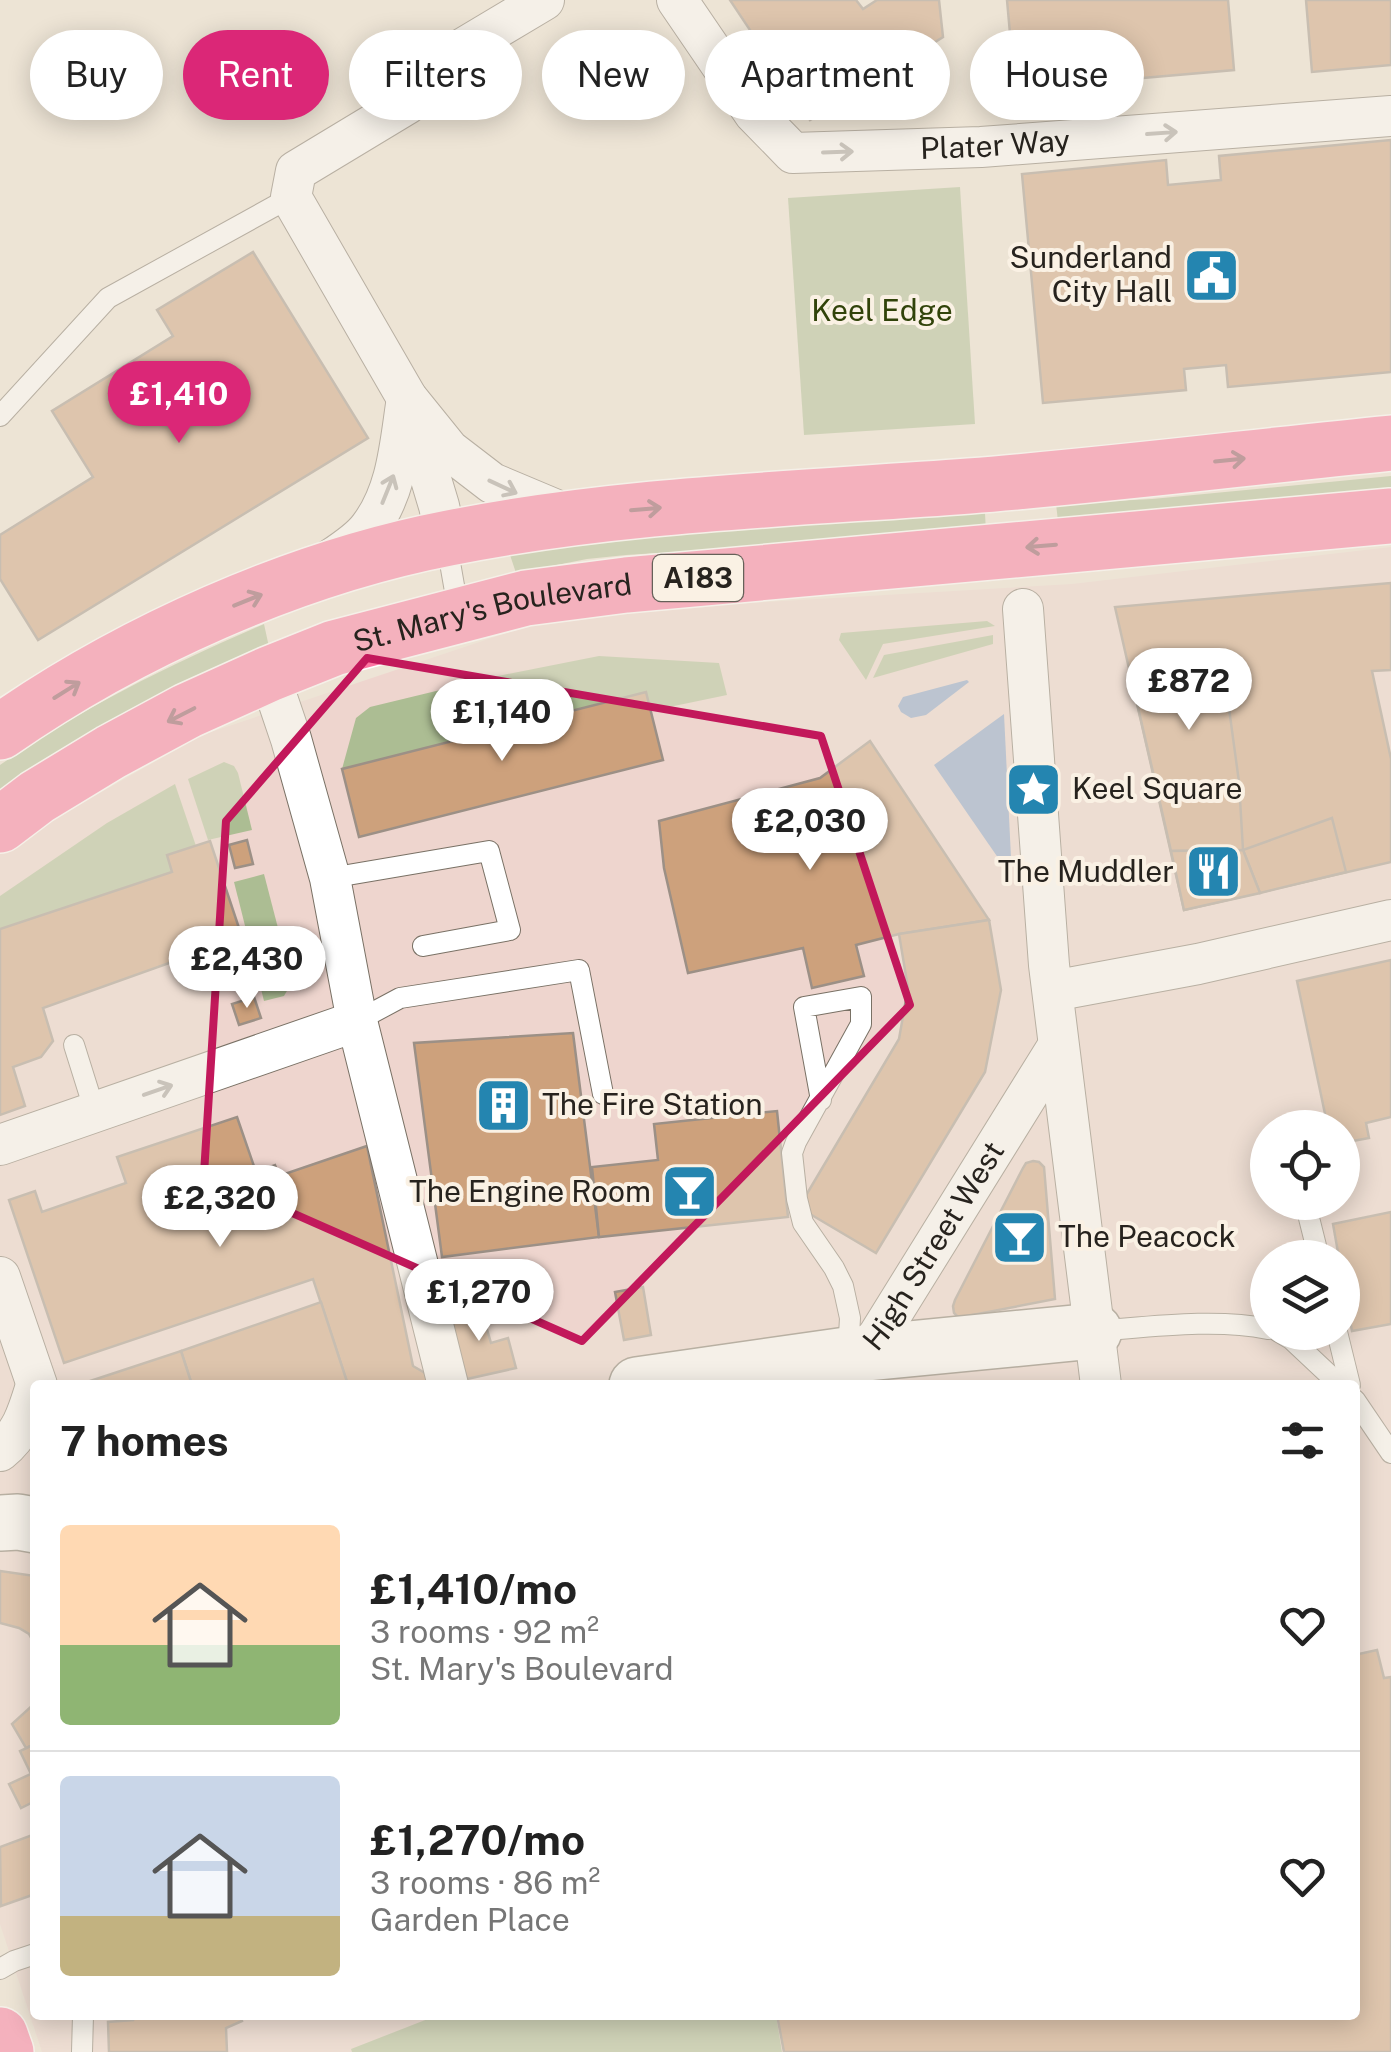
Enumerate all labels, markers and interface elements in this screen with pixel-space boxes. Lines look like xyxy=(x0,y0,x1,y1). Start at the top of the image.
chip: Buy xyxy=(30,30,163,120)
chip: Rent xyxy=(183,30,329,120)
chip: Filters xyxy=(349,30,522,120)
chip: New xyxy=(542,30,685,120)
chip: Apartment xyxy=(705,30,950,120)
chip: House xyxy=(970,30,1144,120)
street label: Plater Way xyxy=(920,121,1071,166)
one-way arrow xyxy=(1146,124,1178,143)
one-way arrow xyxy=(821,142,853,161)
place label: Sunderland City Hall xyxy=(1010,239,1172,309)
public building icon: Sunderland City Hall xyxy=(1181,245,1241,305)
park label: Keel Edge xyxy=(811,292,953,328)
pin: £1,410 xyxy=(98,361,260,446)
text: £1,410 xyxy=(130,375,228,412)
one-way arrow xyxy=(1214,450,1246,469)
one-way arrow xyxy=(381,474,399,505)
one-way arrow xyxy=(487,478,517,497)
one-way arrow xyxy=(630,500,662,519)
one-way arrow xyxy=(1025,537,1057,556)
road number: A183 xyxy=(653,555,743,601)
street label: St. Mary's Boulevard xyxy=(349,565,634,659)
one-way arrow xyxy=(232,589,262,607)
pin: £872 xyxy=(1130,648,1248,733)
text: £872 xyxy=(1148,662,1230,699)
pin: £1,140 xyxy=(421,679,583,764)
one-way arrow xyxy=(52,680,81,700)
text: £1,140 xyxy=(453,693,551,730)
one-way arrow xyxy=(166,706,196,725)
place icon: Keel Square xyxy=(1003,759,1063,819)
place label: Keel Square xyxy=(1072,770,1242,806)
pin: £2,030 xyxy=(729,788,891,873)
text: £2,030 xyxy=(754,802,866,839)
restaurant icon: The Muddler xyxy=(1183,842,1243,902)
place label: The Muddler xyxy=(998,853,1174,889)
pin: £2,430 xyxy=(166,926,328,1011)
text: £2,430 xyxy=(191,940,303,977)
building icon: The Fire Station xyxy=(473,1075,533,1135)
one-way arrow xyxy=(142,1080,173,1098)
place label: The Fire Station xyxy=(542,1086,763,1122)
map controls xyxy=(1250,1110,1360,1350)
button: locate xyxy=(1250,1110,1360,1220)
street label: High Street West xyxy=(855,1135,1011,1357)
bar icon: The Engine Room xyxy=(660,1162,720,1222)
pin: £2,320 xyxy=(139,1165,301,1250)
place label: The Engine Room xyxy=(409,1173,651,1209)
text: £2,320 xyxy=(164,1179,276,1216)
bar icon: The Peacock xyxy=(989,1207,1049,1267)
place label: The Peacock xyxy=(1058,1218,1236,1254)
button: layers xyxy=(1250,1240,1360,1350)
pin: £1,270 xyxy=(398,1259,560,1344)
text: £1,270 xyxy=(427,1273,531,1310)
icon: filters xyxy=(1275,1413,1330,1468)
text: 7 homes xyxy=(60,1416,229,1465)
text: £1,410/mo xyxy=(370,1564,577,1613)
icon: home xyxy=(140,1565,260,1685)
icon: heart xyxy=(1275,1598,1330,1653)
text: 3 rooms · 92 m² xyxy=(370,1613,599,1650)
text: St. Mary's Boulevard xyxy=(370,1650,674,1687)
text: £1,270/mo xyxy=(370,1815,585,1864)
icon: home xyxy=(140,1816,260,1936)
icon: heart xyxy=(1275,1849,1330,1904)
text: 3 rooms · 86 m² xyxy=(370,1864,600,1901)
text: Garden Place xyxy=(370,1901,570,1938)

